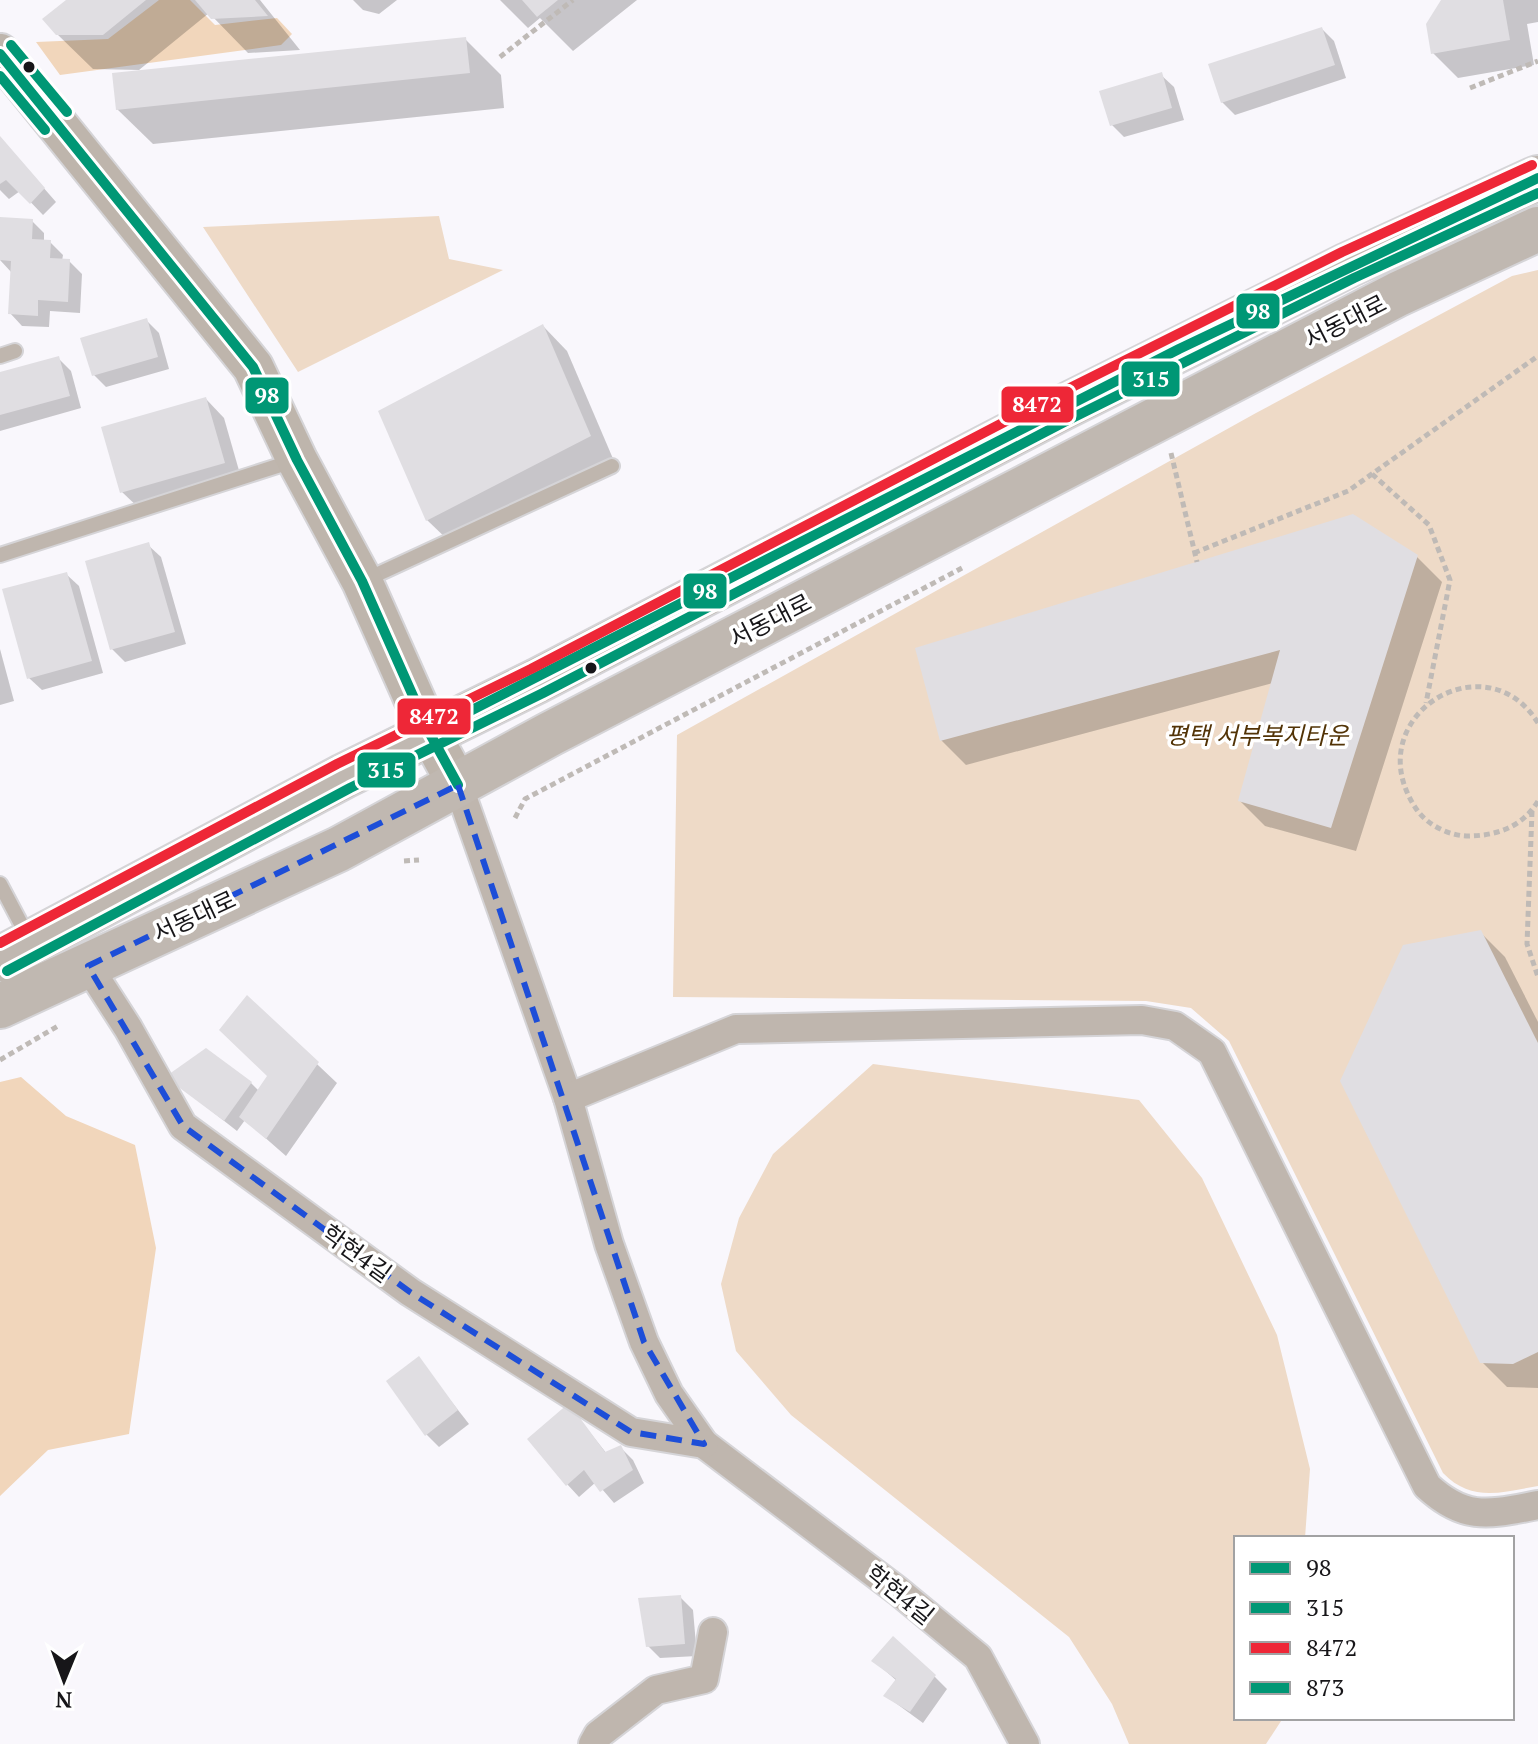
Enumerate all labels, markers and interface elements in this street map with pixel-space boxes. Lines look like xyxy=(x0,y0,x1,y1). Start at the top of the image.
unlabelled marker xyxy=(21,59,37,75)
street label: 서동대로 xyxy=(1298,287,1392,355)
line badge: 98 xyxy=(1235,292,1281,330)
text: 98 xyxy=(1246,296,1270,325)
line badge: 315 xyxy=(1120,360,1181,398)
text: 315 xyxy=(1132,364,1170,393)
line badge: 98 xyxy=(244,376,290,415)
text: 98 xyxy=(255,380,279,409)
line badge: 8472 xyxy=(1000,385,1075,424)
text: 8472 xyxy=(1012,389,1062,418)
line badge: 98 xyxy=(682,572,728,610)
text: 98 xyxy=(693,576,717,605)
street label: 서동대로 xyxy=(723,586,817,654)
unlabelled marker xyxy=(583,660,599,676)
line badge: 8472 xyxy=(396,697,472,736)
text: 8472 xyxy=(409,701,459,730)
park label: 평택 서부복지타운 xyxy=(1166,719,1350,751)
line badge: 315 xyxy=(356,751,417,789)
text: 315 xyxy=(367,755,405,784)
street label: 서동대로 xyxy=(147,883,241,949)
street label: 학현4길 xyxy=(316,1217,398,1289)
legend xyxy=(1234,1536,1514,1720)
text: 98 xyxy=(1306,1551,1332,1583)
street label: 학현4길 xyxy=(859,1557,941,1631)
text: 315 xyxy=(1306,1591,1344,1623)
text: 8472 xyxy=(1306,1631,1357,1663)
north arrow xyxy=(24,1640,104,1720)
text: 873 xyxy=(1306,1671,1344,1703)
text: N xyxy=(55,1686,72,1715)

